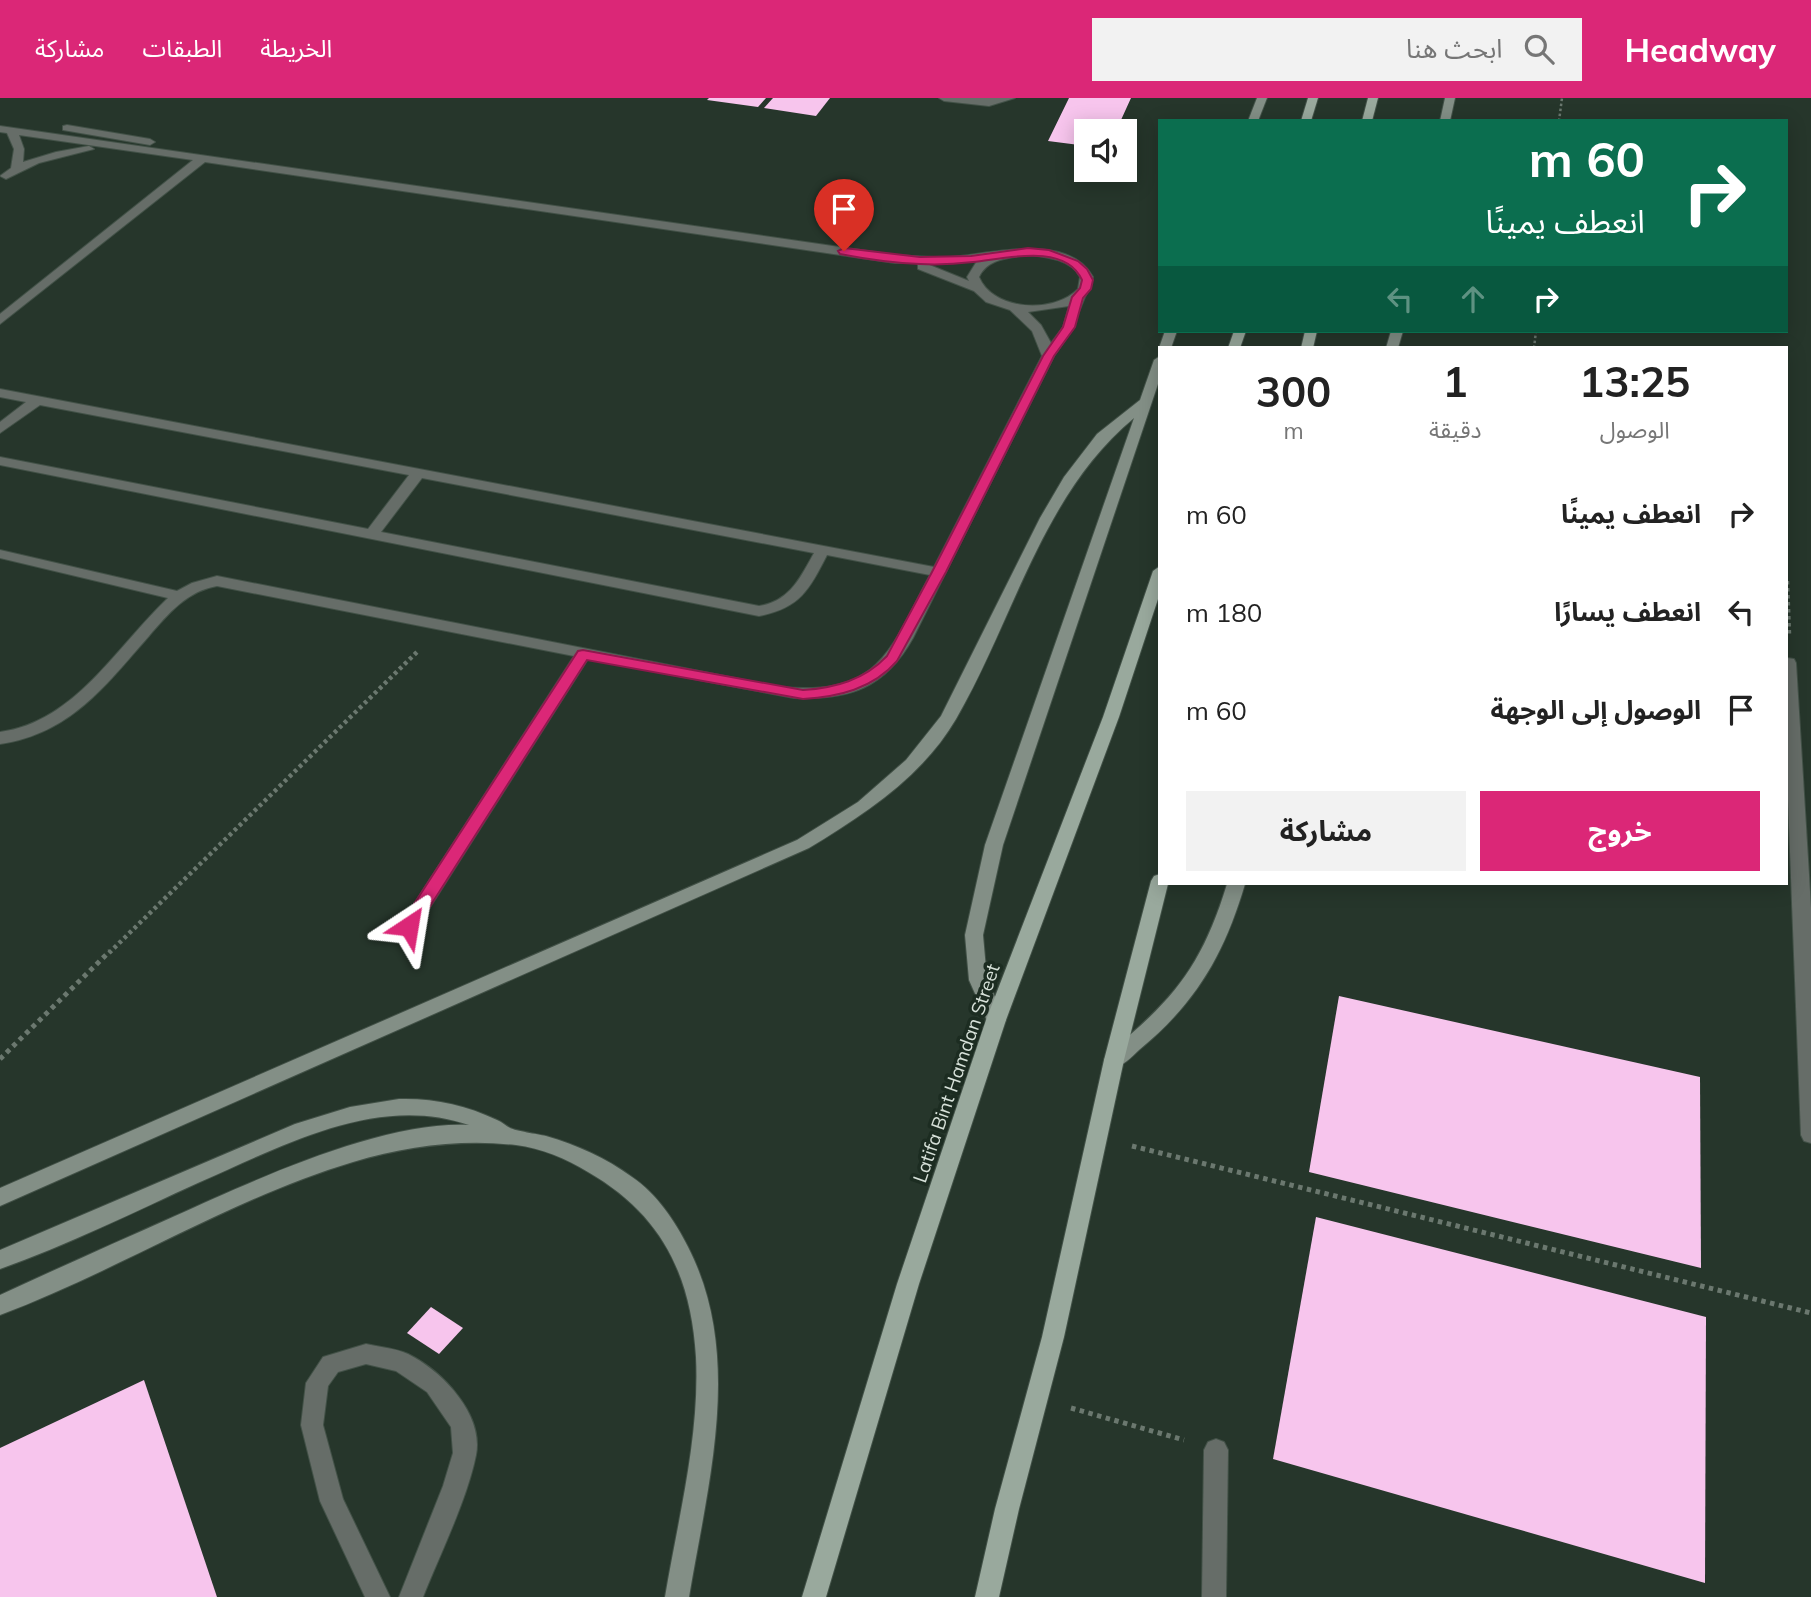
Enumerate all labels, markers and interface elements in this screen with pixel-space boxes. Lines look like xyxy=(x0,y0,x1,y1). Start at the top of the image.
search box xyxy=(1092,18,1582,81)
text: Headway xyxy=(1624,29,1776,70)
icon: search xyxy=(1520,30,1558,68)
text: ابحث هنا xyxy=(1406,32,1502,65)
text: مشاركة xyxy=(35,33,104,63)
text: الطبقات xyxy=(142,33,222,63)
text: الخريطة xyxy=(260,33,332,63)
map controls xyxy=(1074,119,1137,182)
button: sound xyxy=(1074,119,1137,182)
text: 60 m xyxy=(1529,128,1645,189)
icon: right xyxy=(1669,147,1760,238)
pin xyxy=(814,179,874,251)
icon: arrive xyxy=(825,190,863,228)
text: انعطف يمينًا xyxy=(1486,201,1645,241)
icon: left xyxy=(1381,280,1419,318)
icon: ahead xyxy=(1454,280,1492,318)
icon: right xyxy=(1527,280,1565,318)
text: 1 xyxy=(1443,355,1468,408)
text: 13:25 xyxy=(1579,355,1690,408)
text: 300 xyxy=(1256,365,1331,418)
text: دقيقة xyxy=(1429,415,1481,444)
text: الوصول xyxy=(1600,415,1670,444)
text: m xyxy=(1283,416,1304,445)
icon: right xyxy=(1722,495,1760,533)
text: انعطف يمينًا xyxy=(1561,497,1701,530)
text: 60 m xyxy=(1186,498,1247,531)
icon: left xyxy=(1722,593,1760,631)
text: انعطف يسارًا xyxy=(1554,595,1701,628)
text: 180 m xyxy=(1186,596,1262,629)
icon: arrive xyxy=(1722,691,1760,729)
text: الوصول إلى الوجهة xyxy=(1490,693,1701,726)
text: 60 m xyxy=(1186,694,1247,727)
button: مشاركة xyxy=(1186,791,1466,871)
button: خروج xyxy=(1480,791,1760,871)
position arrow xyxy=(372,889,446,963)
street label: Latifa Bint Hamdan Street xyxy=(907,960,1005,1186)

